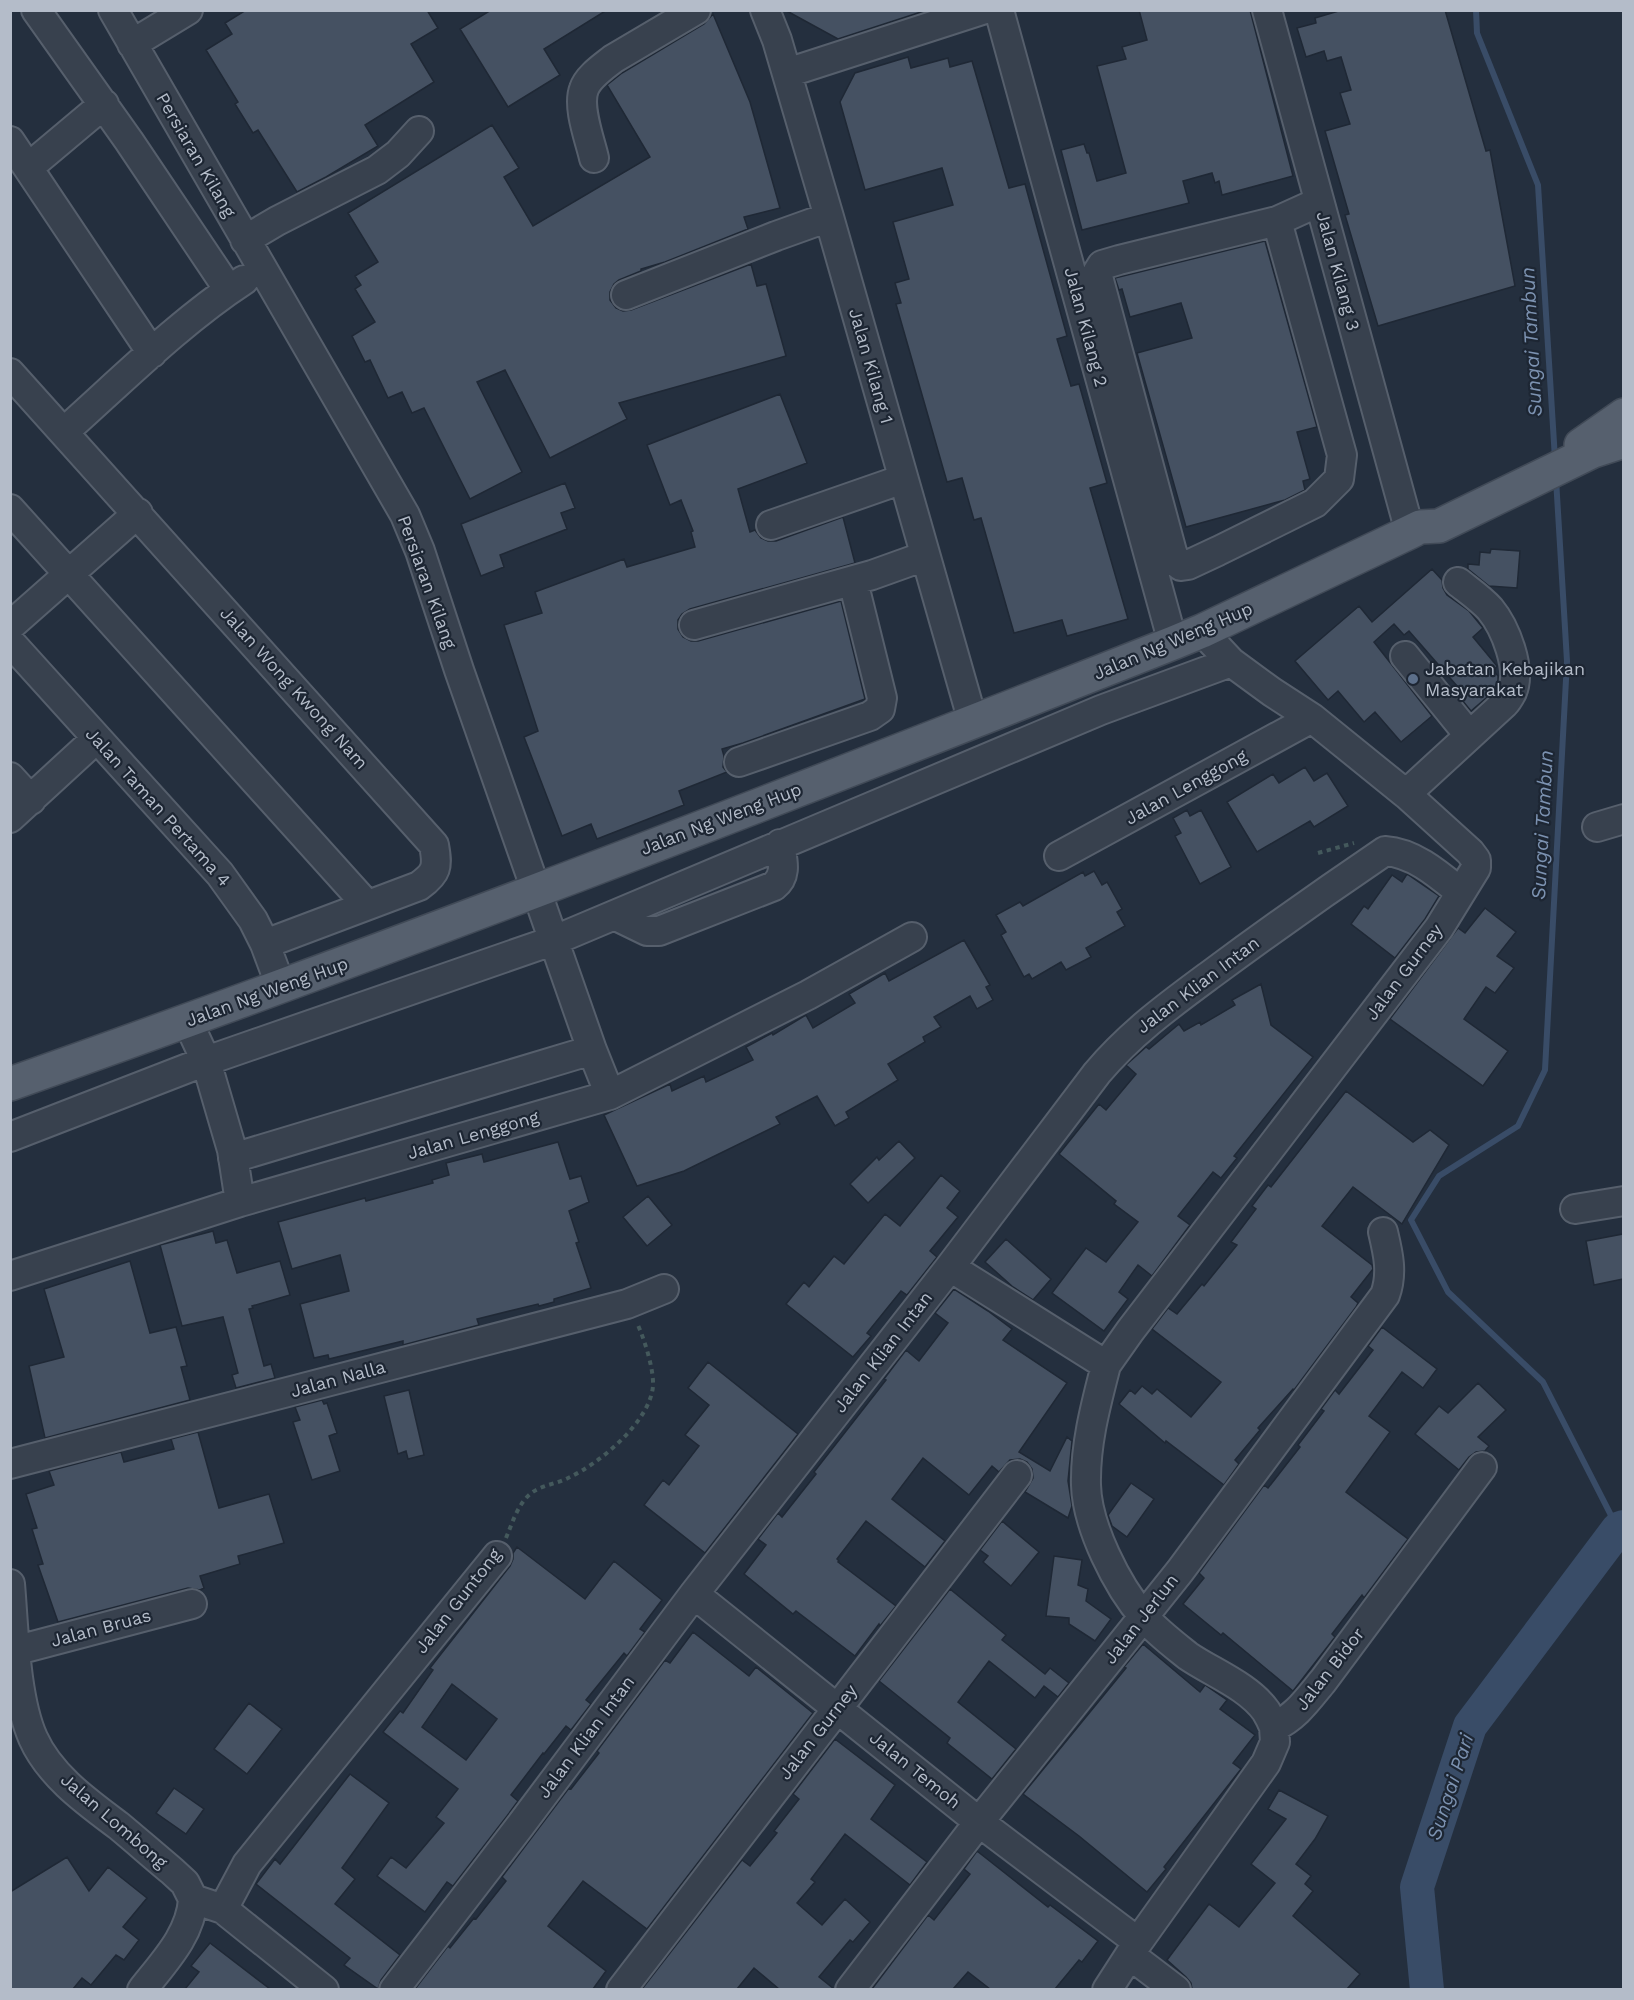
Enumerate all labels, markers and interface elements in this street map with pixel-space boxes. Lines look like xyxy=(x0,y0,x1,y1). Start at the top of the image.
street label: Persiaran Kilang xyxy=(152,89,241,221)
street label: Jalan Kilang 3 xyxy=(1312,209,1365,333)
street label: Jalan Kilang 2 xyxy=(1060,265,1113,389)
water label: Sungai Tambun xyxy=(1515,267,1547,417)
street label: Jalan Kilang 1 xyxy=(845,306,898,426)
street label: Persiaran Kilang xyxy=(394,512,461,652)
street label: Jalan Ng Weng Hup xyxy=(1090,598,1255,684)
street label: Jalan Wong Kwong Nam xyxy=(216,602,373,773)
place label: Jabatan Kebajikan Masyarakat xyxy=(1425,658,1585,700)
marker: Jabatan Kebajikan Masyarakat xyxy=(1406,672,1420,686)
street label: Jalan Taman Pertama 4 xyxy=(82,723,235,890)
street label: Jalan Lenggong xyxy=(1121,744,1251,829)
water label: Sungai Tambun xyxy=(1526,750,1558,900)
street label: Jalan Ng Weng Hup xyxy=(637,778,804,859)
street label: Jalan Gurney xyxy=(1361,919,1447,1024)
street label: Jalan Klian Intan xyxy=(1132,932,1263,1037)
street label: Jalan Ng Weng Hup xyxy=(183,952,351,1031)
street label: Jalan Lenggong xyxy=(405,1106,541,1163)
street label: Jalan Klian Intan xyxy=(829,1287,936,1416)
street label: Jalan Nalla xyxy=(288,1356,388,1401)
street label: Jalan Guntong xyxy=(410,1544,505,1657)
street label: Jalan Jerlun xyxy=(1099,1570,1182,1668)
street label: Jalan Bruas xyxy=(48,1604,153,1651)
street label: Jalan Bidor xyxy=(1291,1623,1368,1714)
street label: Jalan Klian Intan xyxy=(533,1671,638,1802)
street label: Jalan Gurney xyxy=(774,1679,862,1783)
street label: Jalan Temoh xyxy=(866,1727,965,1813)
water label: Sungai Pari xyxy=(1422,1730,1479,1843)
street label: Jalan Lombong xyxy=(57,1769,172,1873)

